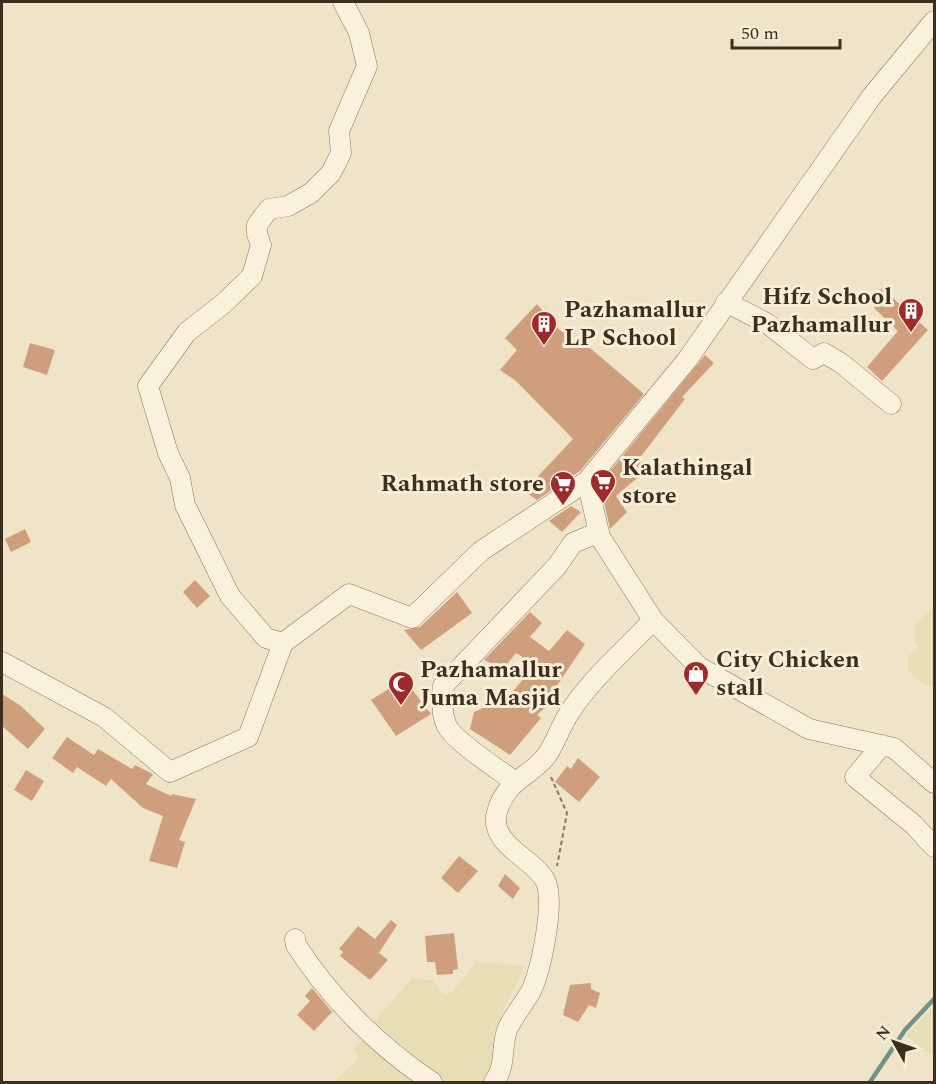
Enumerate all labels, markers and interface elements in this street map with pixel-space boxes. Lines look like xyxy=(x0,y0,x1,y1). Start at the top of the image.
scale bar xyxy=(732,12,840,50)
text: 50 m xyxy=(741,20,779,47)
place label: Hifz School Pazhamallur xyxy=(751,279,893,343)
place label: Pazhamallur LP School xyxy=(564,292,706,356)
building icon: Hifz School Pazhamallur xyxy=(896,296,926,334)
building icon: Pazhamallur LP School xyxy=(529,309,559,347)
place label: Kalathingal store xyxy=(622,450,753,514)
place label: Rahmath store xyxy=(381,466,544,502)
supermarket icon: Kalathingal store xyxy=(588,467,618,505)
supermarket icon: Rahmath store xyxy=(548,469,578,507)
place label: City Chicken stall xyxy=(716,642,860,706)
place label: Pazhamallur Juma Masjid xyxy=(420,652,562,716)
shop icon: City Chicken stall xyxy=(681,659,711,697)
mosque icon: Pazhamallur Juma Masjid xyxy=(386,669,416,707)
north arrow xyxy=(864,1012,924,1072)
text: N xyxy=(870,1020,897,1046)

